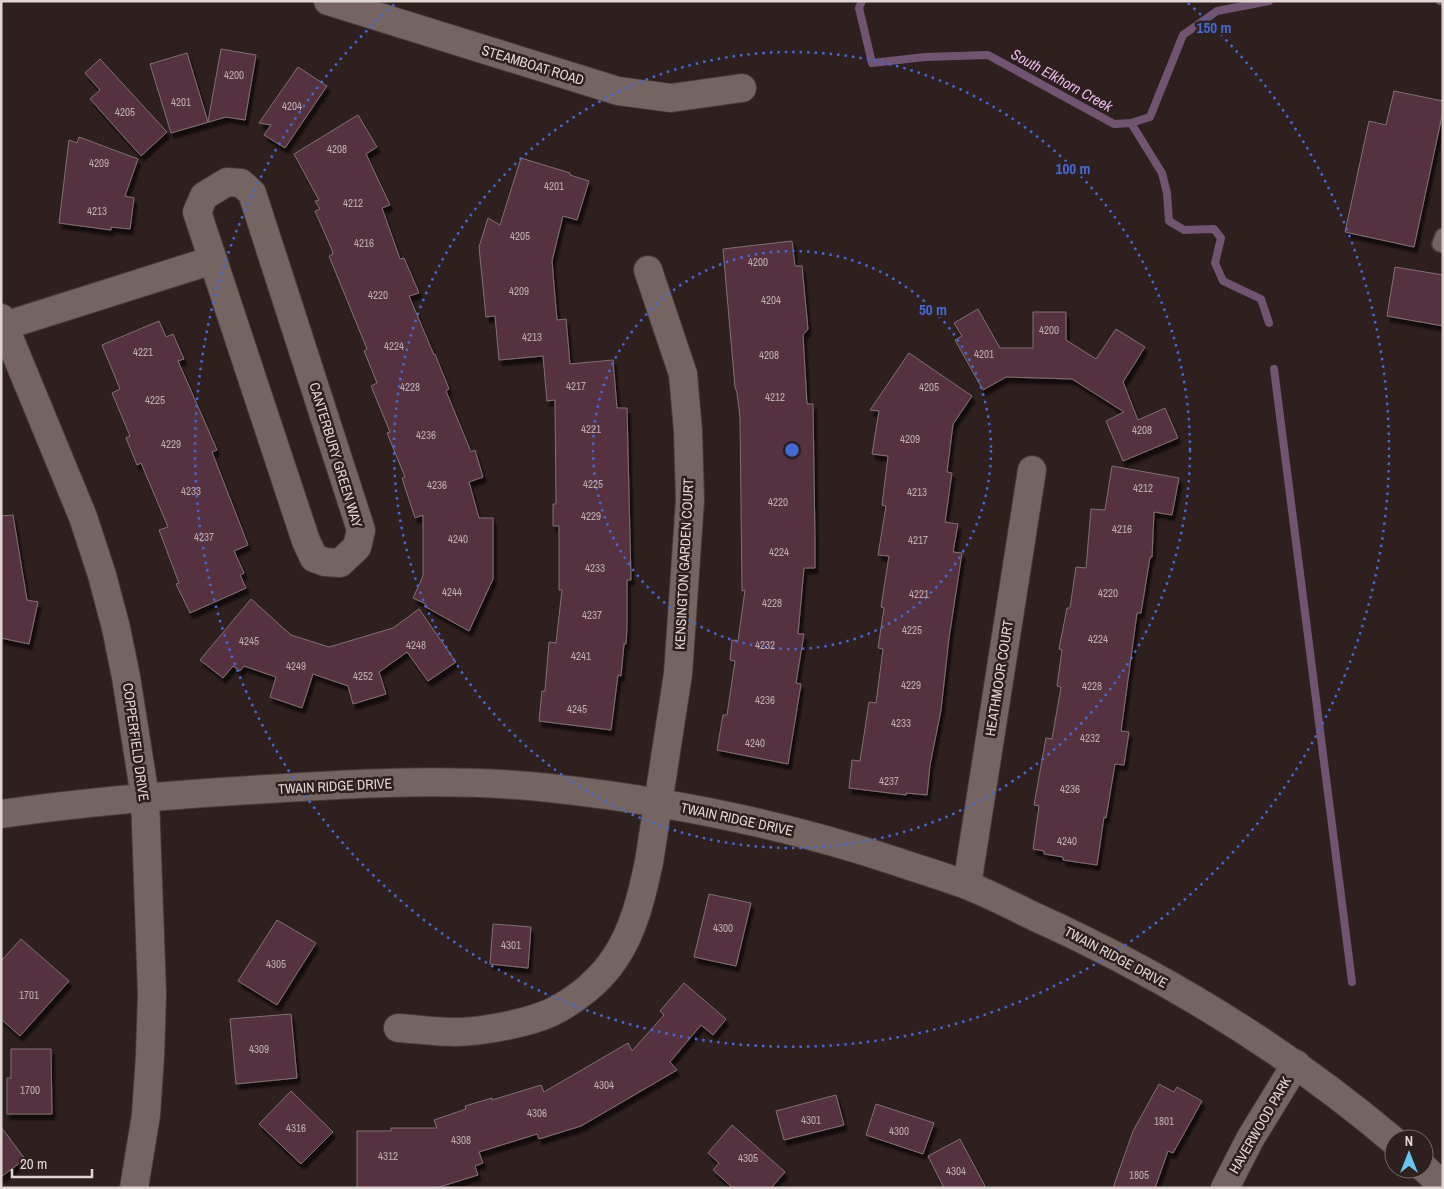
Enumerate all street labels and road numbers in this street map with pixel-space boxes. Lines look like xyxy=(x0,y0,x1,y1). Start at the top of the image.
street label: STEAMBOAT ROAD xyxy=(480,41,586,89)
street label: CANTERBURY GREEN WAY xyxy=(305,380,367,530)
street label: KENSINGTON GARDEN COURT xyxy=(671,478,697,650)
street label: HEATHMOOR COURT xyxy=(981,619,1017,737)
street label: COPPERFIELD DRIVE xyxy=(119,682,153,802)
street label: TWAIN RIDGE DRIVE xyxy=(277,774,393,798)
street label: TWAIN RIDGE DRIVE xyxy=(679,798,795,840)
street label: TWAIN RIDGE DRIVE xyxy=(1061,922,1171,992)
street label: HAVERWOOD PARK xyxy=(1225,1073,1295,1177)

